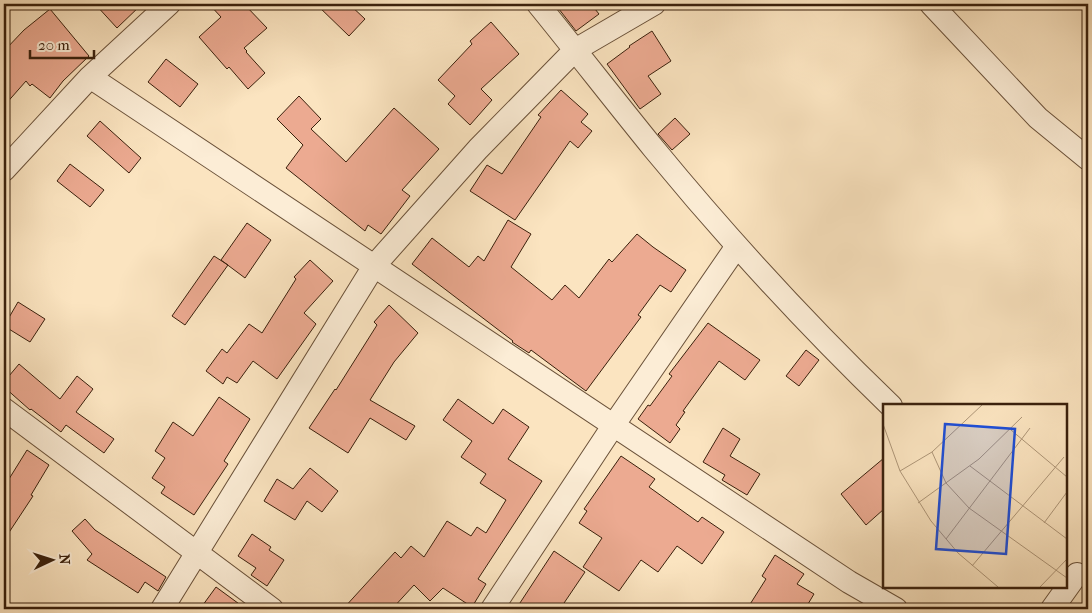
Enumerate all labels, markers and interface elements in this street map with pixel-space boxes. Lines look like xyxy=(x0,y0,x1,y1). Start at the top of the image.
scale bar xyxy=(30,28,94,60)
text: 20 m xyxy=(38,36,70,54)
inset map xyxy=(883,404,1067,588)
north arrow xyxy=(28,536,78,586)
text: N xyxy=(56,553,73,565)

